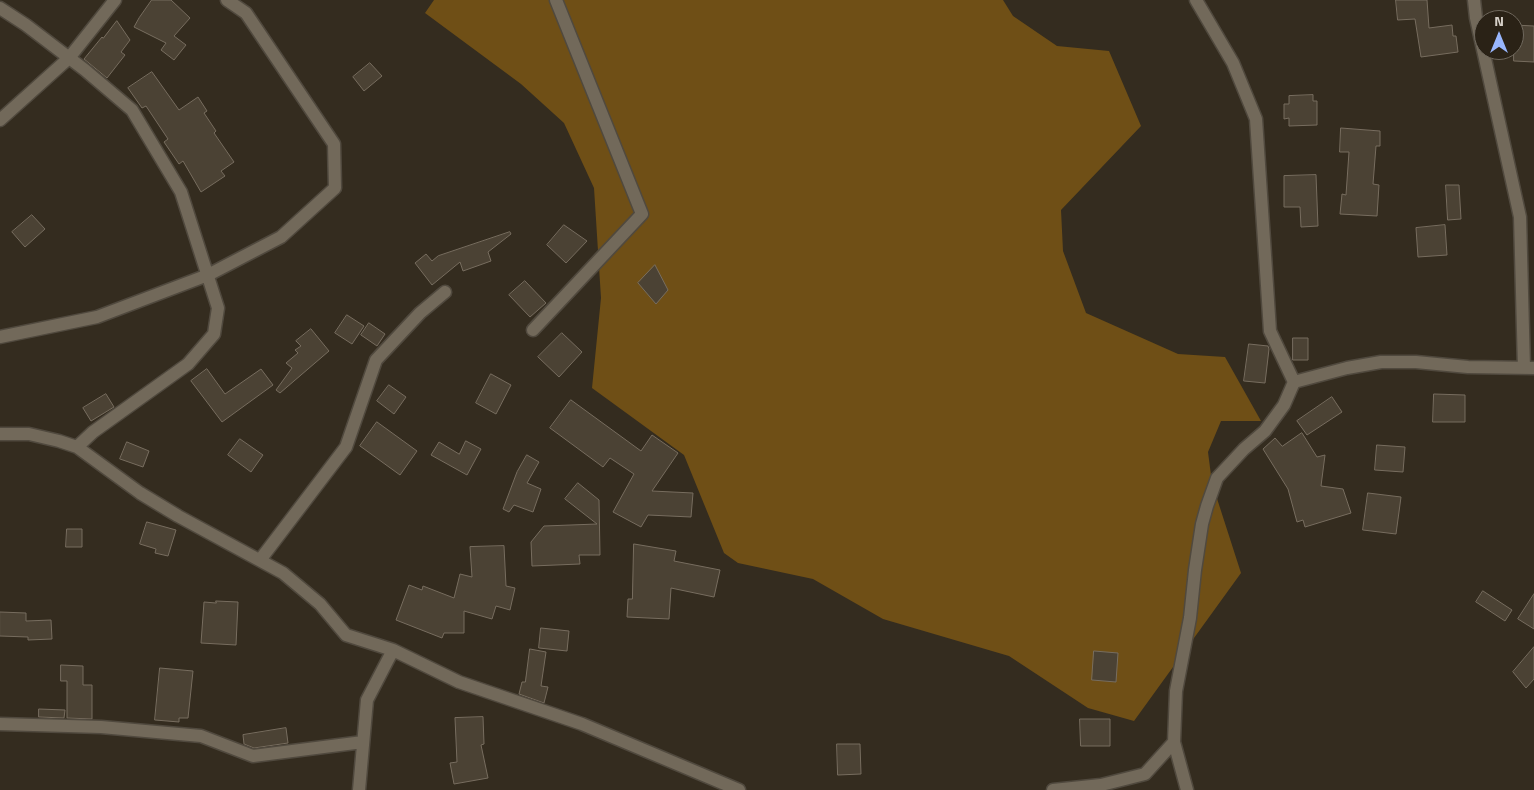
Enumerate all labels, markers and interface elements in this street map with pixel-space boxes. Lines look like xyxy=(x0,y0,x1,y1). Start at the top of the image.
north arrow xyxy=(1474,10,1524,60)
text: N xyxy=(1494,10,1504,31)

